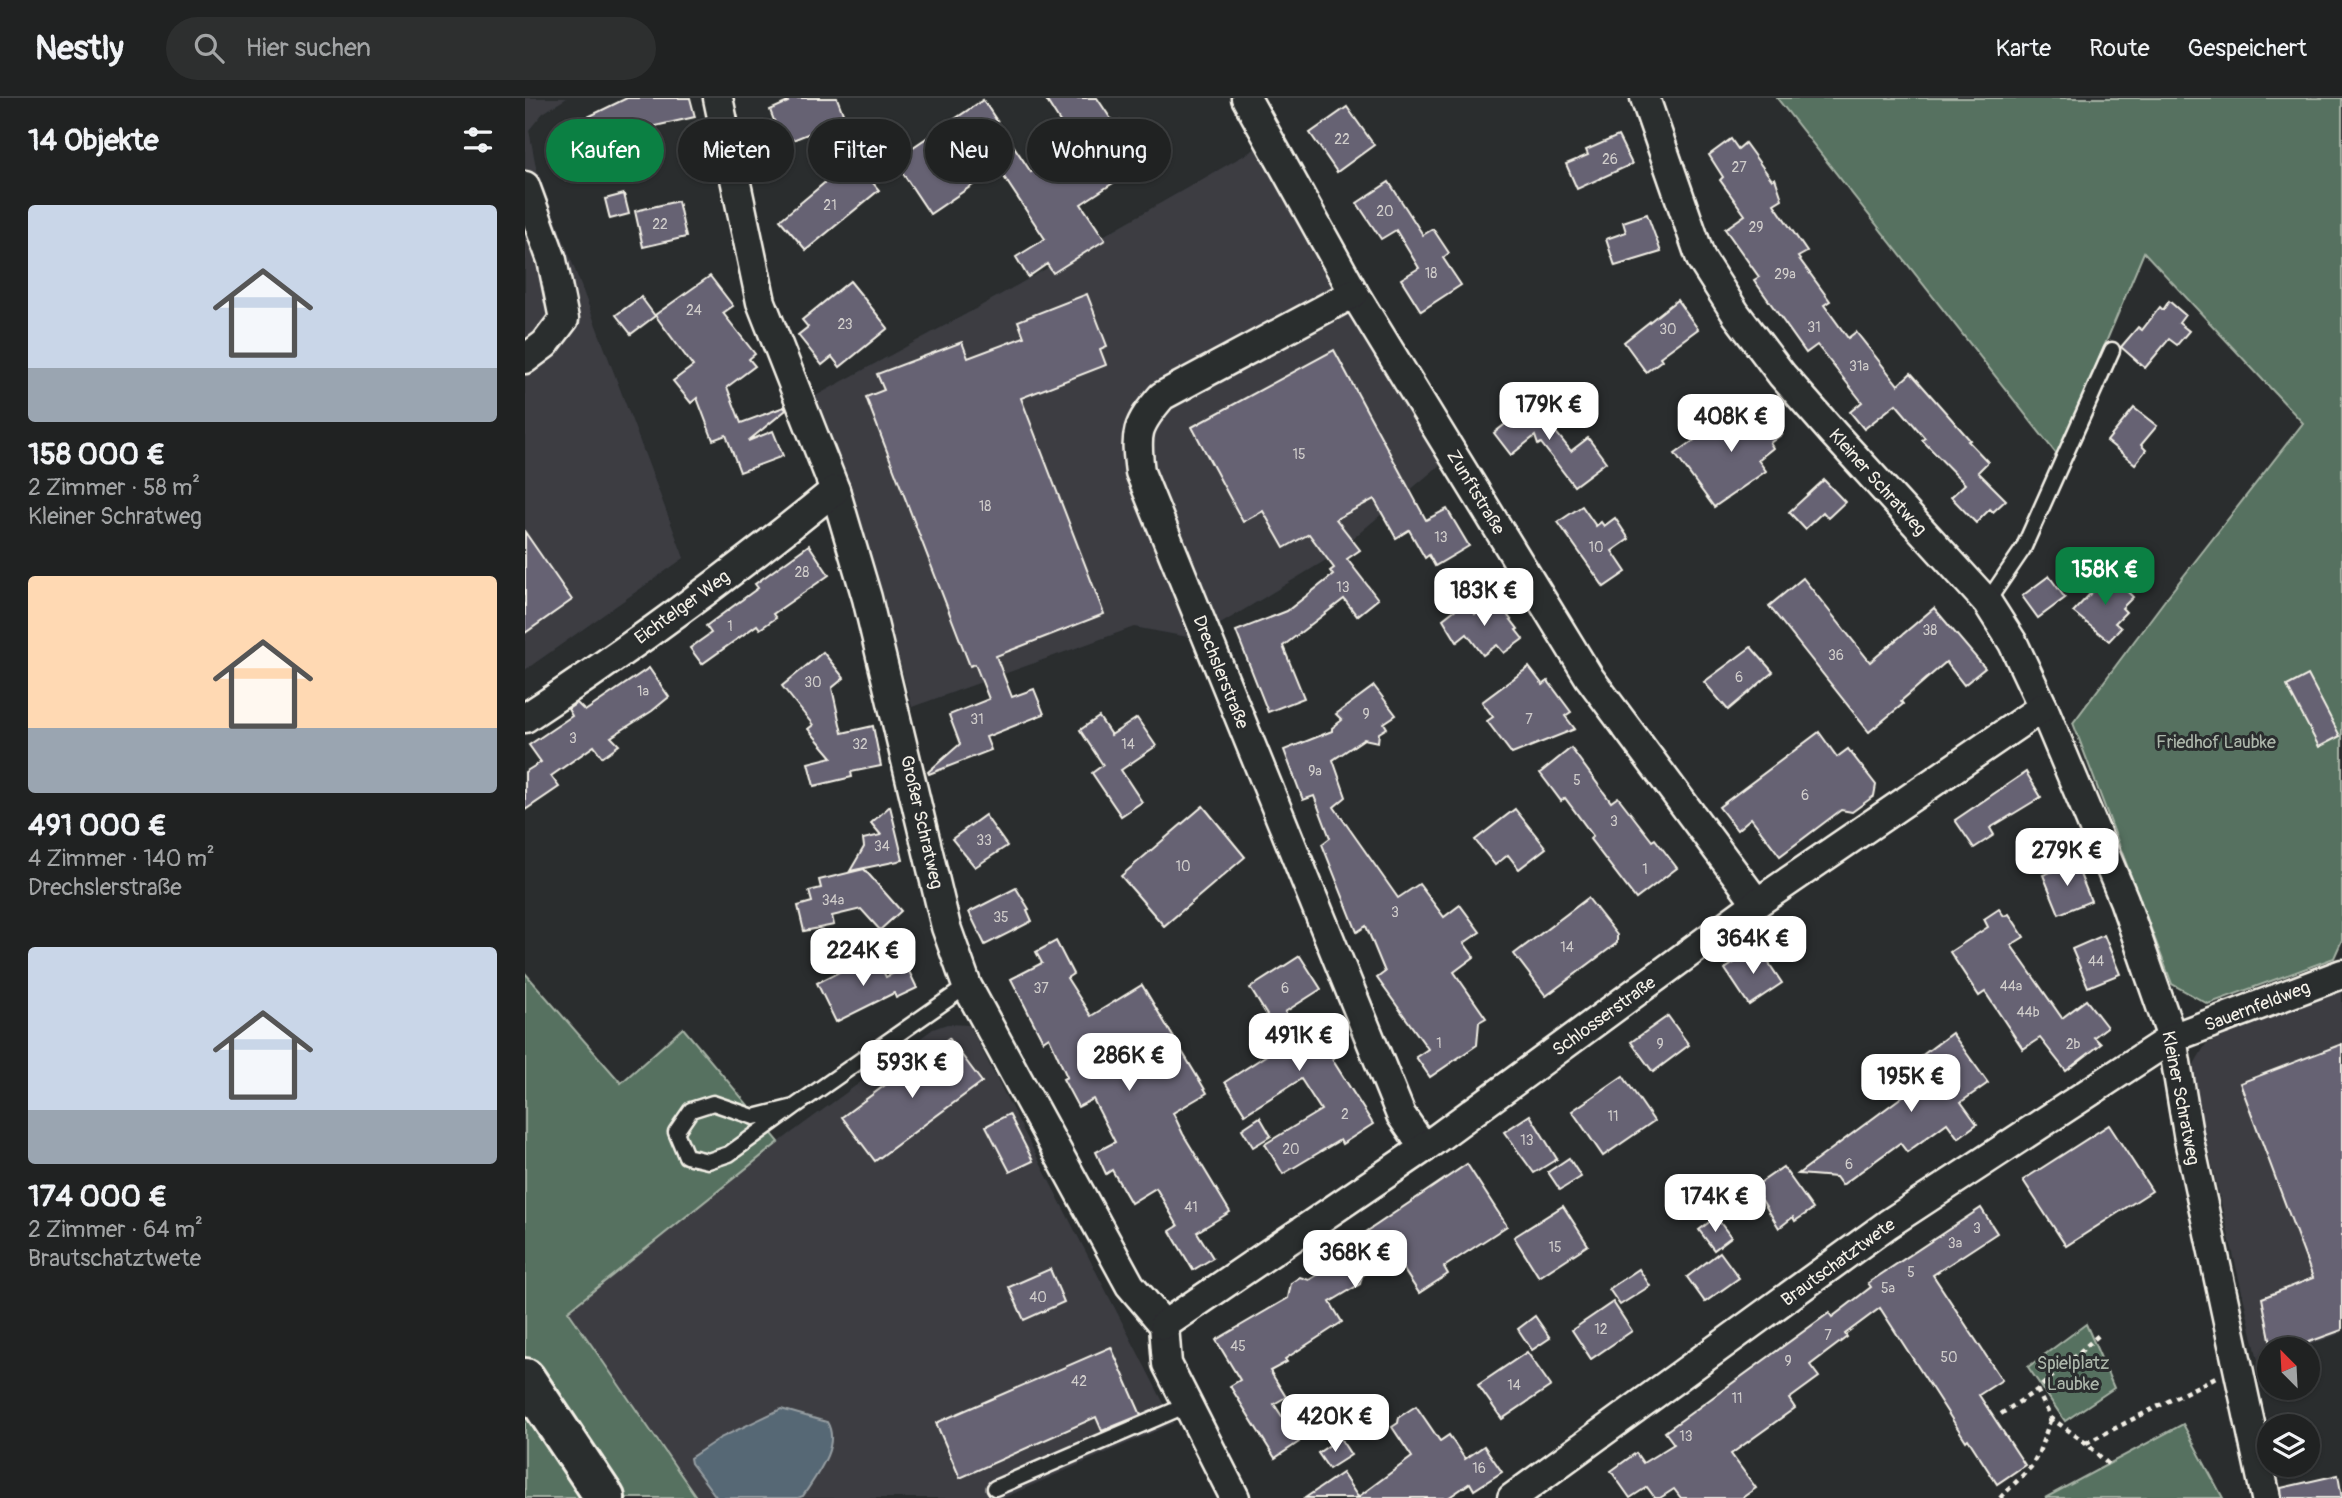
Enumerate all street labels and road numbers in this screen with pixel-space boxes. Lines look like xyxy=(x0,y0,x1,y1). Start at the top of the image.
street label: Kleiner Schratweg xyxy=(1824,424,1932,541)
street label: Zunftstraße xyxy=(1441,446,1510,539)
street label: Eichtelger Weg xyxy=(630,565,734,650)
street label: Drechslerstraße xyxy=(1187,612,1254,732)
street label: Großer Schratweg xyxy=(895,753,948,891)
street label: Schlosserstraße xyxy=(1548,971,1661,1062)
street label: Sauernfeldweg xyxy=(2201,976,2313,1037)
street label: Kleiner Schratweg xyxy=(2156,1029,2205,1167)
street label: Brautschatztwete xyxy=(1777,1213,1900,1312)

